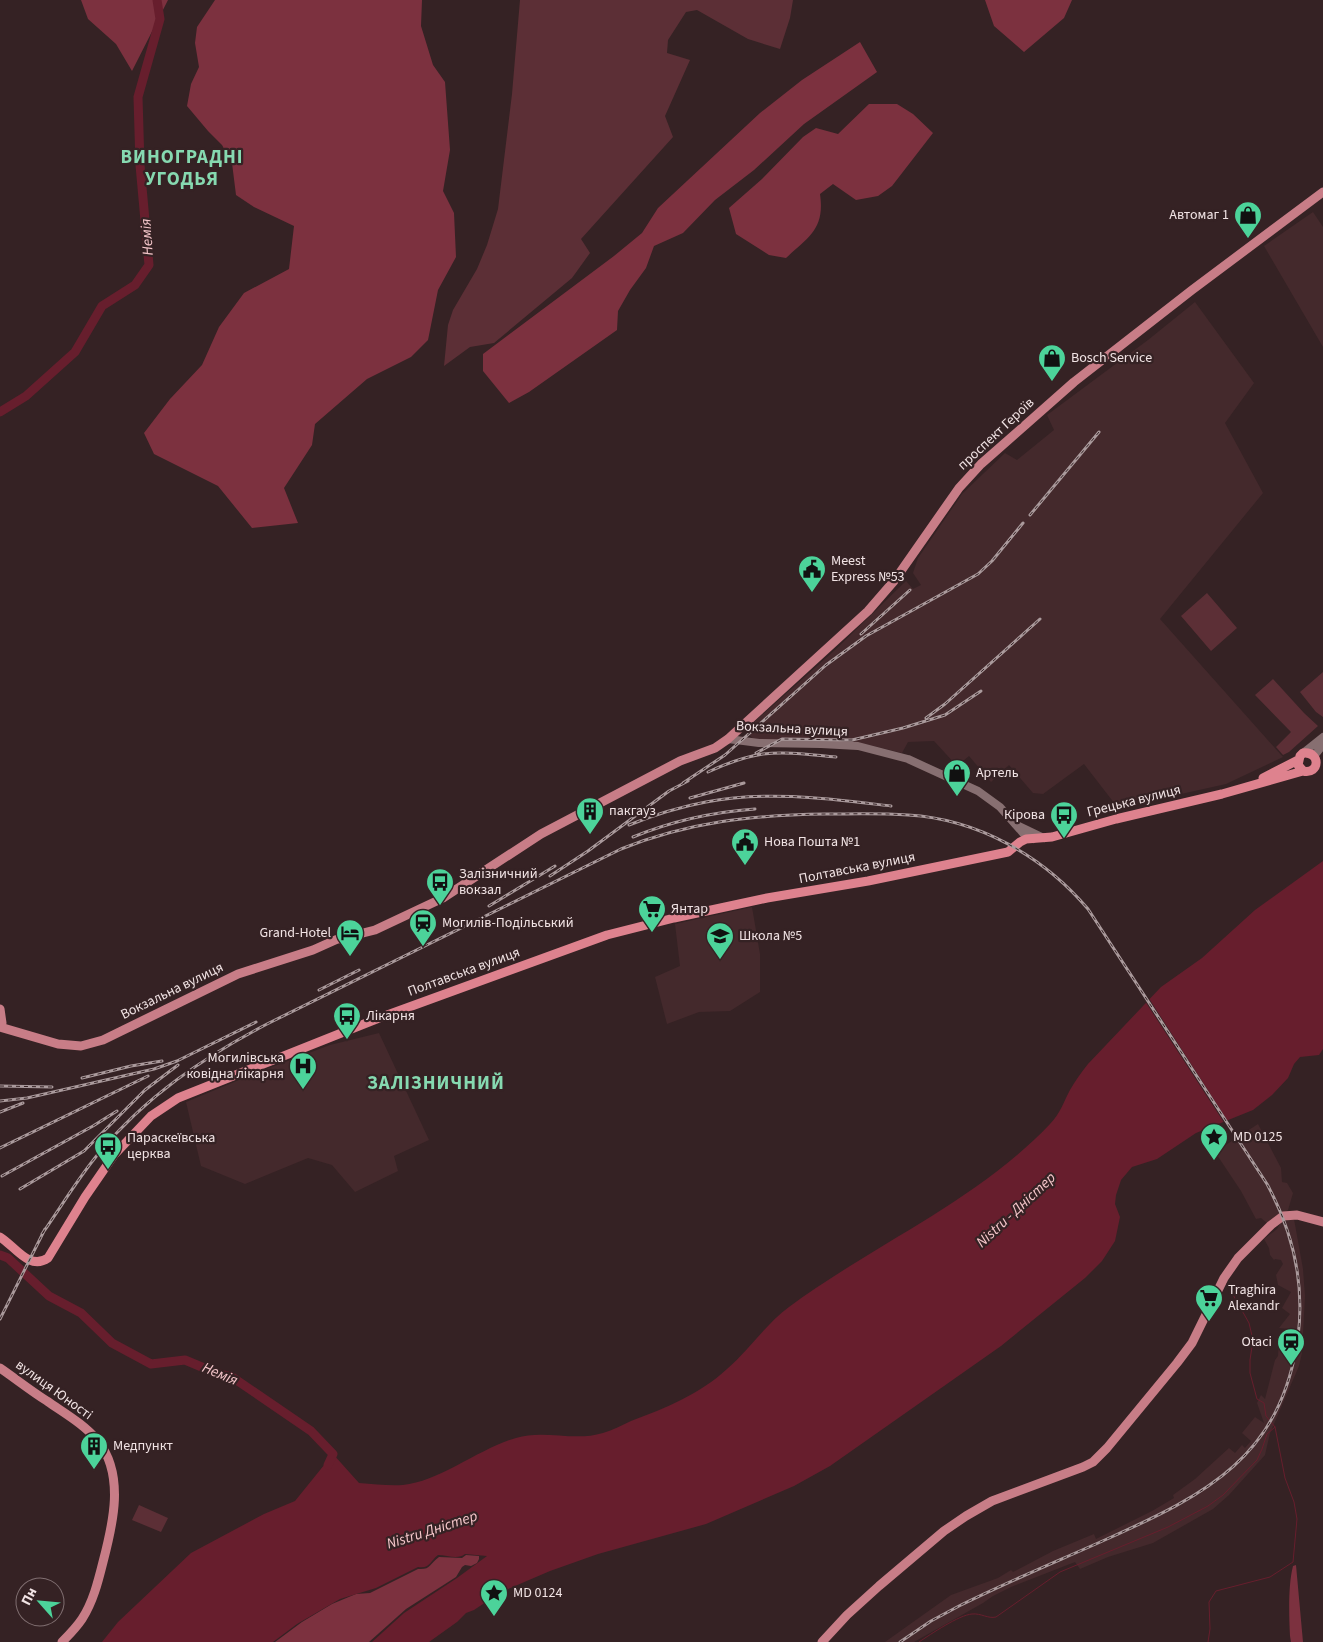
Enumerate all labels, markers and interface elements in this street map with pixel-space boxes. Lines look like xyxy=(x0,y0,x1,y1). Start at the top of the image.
district label: ВИНОГРАДНІ УГОДЬЯ xyxy=(121,144,243,193)
shop icon: Автомаг 1 xyxy=(1233,200,1263,239)
place label: Автомаг 1 xyxy=(1169,205,1229,225)
water label: Немія xyxy=(135,218,159,256)
shop icon: Bosch Service xyxy=(1037,343,1067,382)
place label: Bosch Service xyxy=(1071,348,1152,368)
street label: проспект Героїв xyxy=(953,393,1039,475)
place label: Meest Express №53 xyxy=(831,551,905,587)
public building icon: Meest Express №53 xyxy=(797,554,827,593)
street label: Вокзальна вулиця xyxy=(736,716,848,742)
shop icon: Артель xyxy=(942,758,972,797)
place label: Артель xyxy=(976,763,1019,783)
street label: Грецька вулиця xyxy=(1085,780,1183,822)
building icon: пакгауз xyxy=(575,796,605,835)
bus stop icon: Кірова xyxy=(1049,800,1079,839)
place label: пакгауз xyxy=(609,801,656,821)
place label: Кірова xyxy=(1004,805,1045,825)
public building icon: Нова Пошта №1 xyxy=(730,827,760,866)
place label: Нова Пошта №1 xyxy=(764,832,860,852)
street label: Полтавська вулиця xyxy=(797,847,917,889)
place label: Залізничний вокзал xyxy=(459,864,538,900)
bus stop icon: Залізничний вокзал xyxy=(425,867,455,906)
supermarket icon: Янтар xyxy=(637,894,667,933)
place label: Янтар xyxy=(671,899,708,919)
station icon: Могилів-Подільський xyxy=(408,908,438,947)
place label: Могилів-Подільський xyxy=(442,913,574,933)
hotel icon: Grand-Hotel xyxy=(335,918,365,957)
school or university icon: Школа №5 xyxy=(705,921,735,960)
place label: Grand-Hotel xyxy=(259,923,331,943)
place label: Школа №5 xyxy=(739,926,802,946)
street label: Полтавська вулиця xyxy=(405,942,523,1002)
street label: Вокзальна вулиця xyxy=(117,957,227,1025)
bus stop icon: Лікарня xyxy=(332,1001,362,1040)
place label: Лікарня xyxy=(366,1006,415,1026)
place label: Могилівська ковідна лікарня xyxy=(186,1048,284,1084)
hospital icon: Могилівська ковідна лікарня xyxy=(288,1051,318,1090)
district label: ЗАЛІЗНИЧНИЙ xyxy=(367,1070,505,1097)
place icon: MD 0125 xyxy=(1199,1122,1229,1161)
place label: MD 0125 xyxy=(1233,1127,1282,1147)
place label: Параскеївська церква xyxy=(127,1128,215,1164)
bus stop icon: Параскеївська церква xyxy=(93,1131,123,1170)
water label: Nistru - Дністер xyxy=(972,1168,1060,1252)
place label: Traghira Alexandr xyxy=(1228,1280,1280,1316)
supermarket icon: Traghira Alexandr xyxy=(1194,1283,1224,1322)
station icon: Otaci xyxy=(1276,1327,1306,1366)
place label: Otaci xyxy=(1241,1332,1272,1352)
street label: вулиця Юності xyxy=(11,1355,97,1425)
water label: Немія xyxy=(199,1357,241,1391)
building icon: Медпункт xyxy=(79,1431,109,1470)
place label: Медпункт xyxy=(113,1436,173,1456)
water label: Nistru Дністер xyxy=(384,1505,480,1555)
north arrow xyxy=(15,1577,65,1627)
place icon: MD 0124 xyxy=(479,1578,509,1617)
place label: MD 0124 xyxy=(513,1583,562,1603)
text: Пн xyxy=(16,1584,42,1609)

